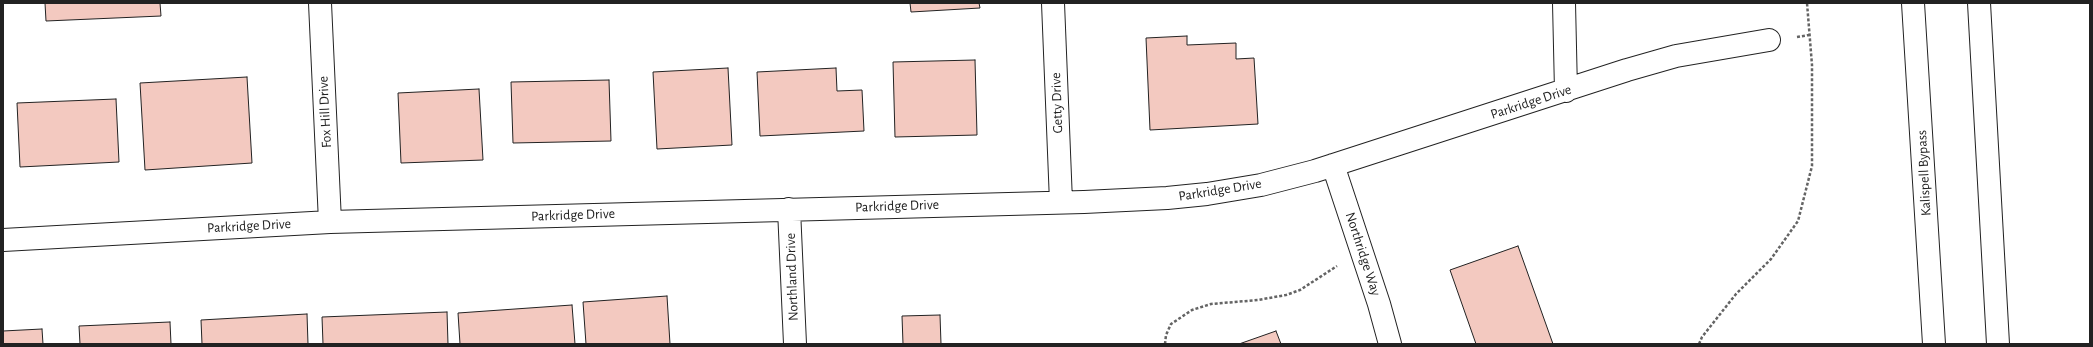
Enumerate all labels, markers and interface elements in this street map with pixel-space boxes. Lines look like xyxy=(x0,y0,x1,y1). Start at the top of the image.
street label: Getty Drive xyxy=(1048,72,1066,134)
street label: Fox Hill Drive xyxy=(315,76,335,148)
street label: Parkridge Drive xyxy=(1488,81,1574,123)
street label: Kalispell Bypass xyxy=(1913,129,1935,217)
street label: Parkridge Drive xyxy=(1177,175,1263,205)
street label: Parkridge Drive xyxy=(855,196,939,216)
street label: Parkridge Drive xyxy=(531,205,615,225)
street label: Northridge Way xyxy=(1342,210,1384,298)
street label: Parkridge Drive xyxy=(207,215,291,237)
street label: Northland Drive xyxy=(782,233,802,321)

